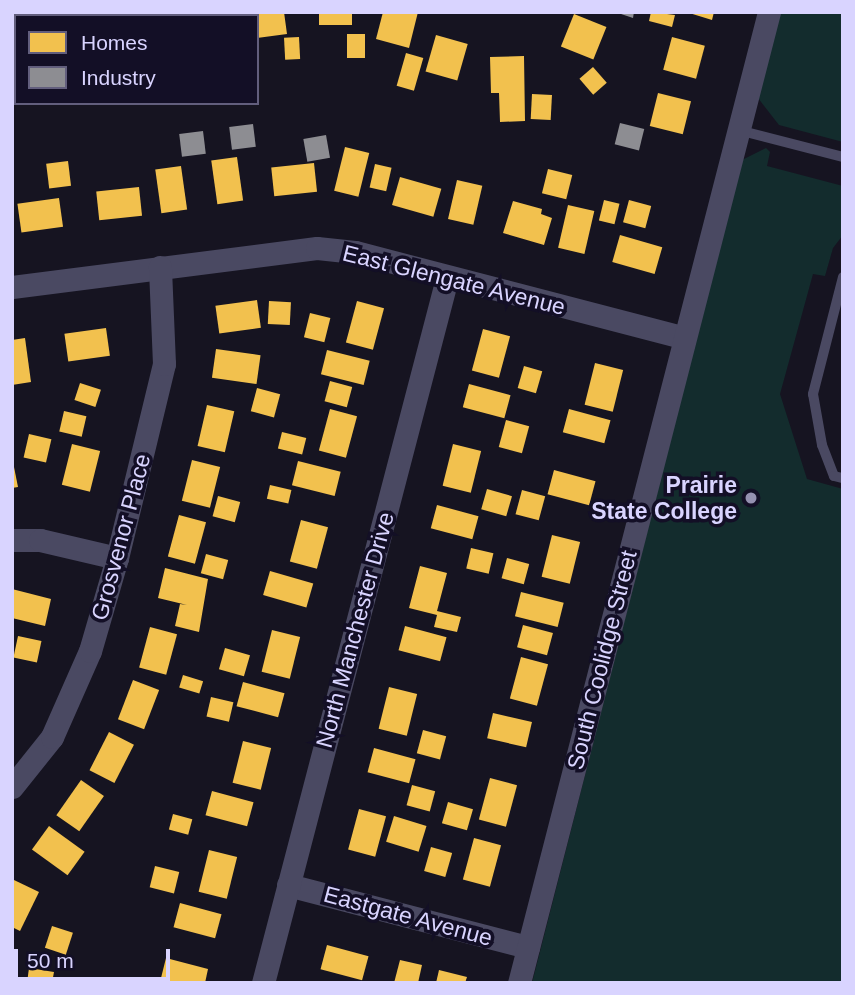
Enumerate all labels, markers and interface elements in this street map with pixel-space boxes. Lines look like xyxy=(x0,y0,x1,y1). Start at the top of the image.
legend xyxy=(14,14,259,105)
text: Homes xyxy=(81,31,148,54)
text: Industry xyxy=(81,66,156,89)
street label: East Glengate Avenue xyxy=(339,239,569,321)
street label: Grosvenor Place xyxy=(86,451,156,623)
place label: Prairie State College xyxy=(591,471,737,525)
marker: Prairie State College xyxy=(743,490,759,506)
street label: North Manchester Drive xyxy=(310,509,400,751)
street label: South Coolidge Street xyxy=(561,547,643,773)
street label: Eastgate Avenue xyxy=(320,880,496,952)
scale bar xyxy=(18,936,173,980)
text: 50 m xyxy=(27,949,74,972)

